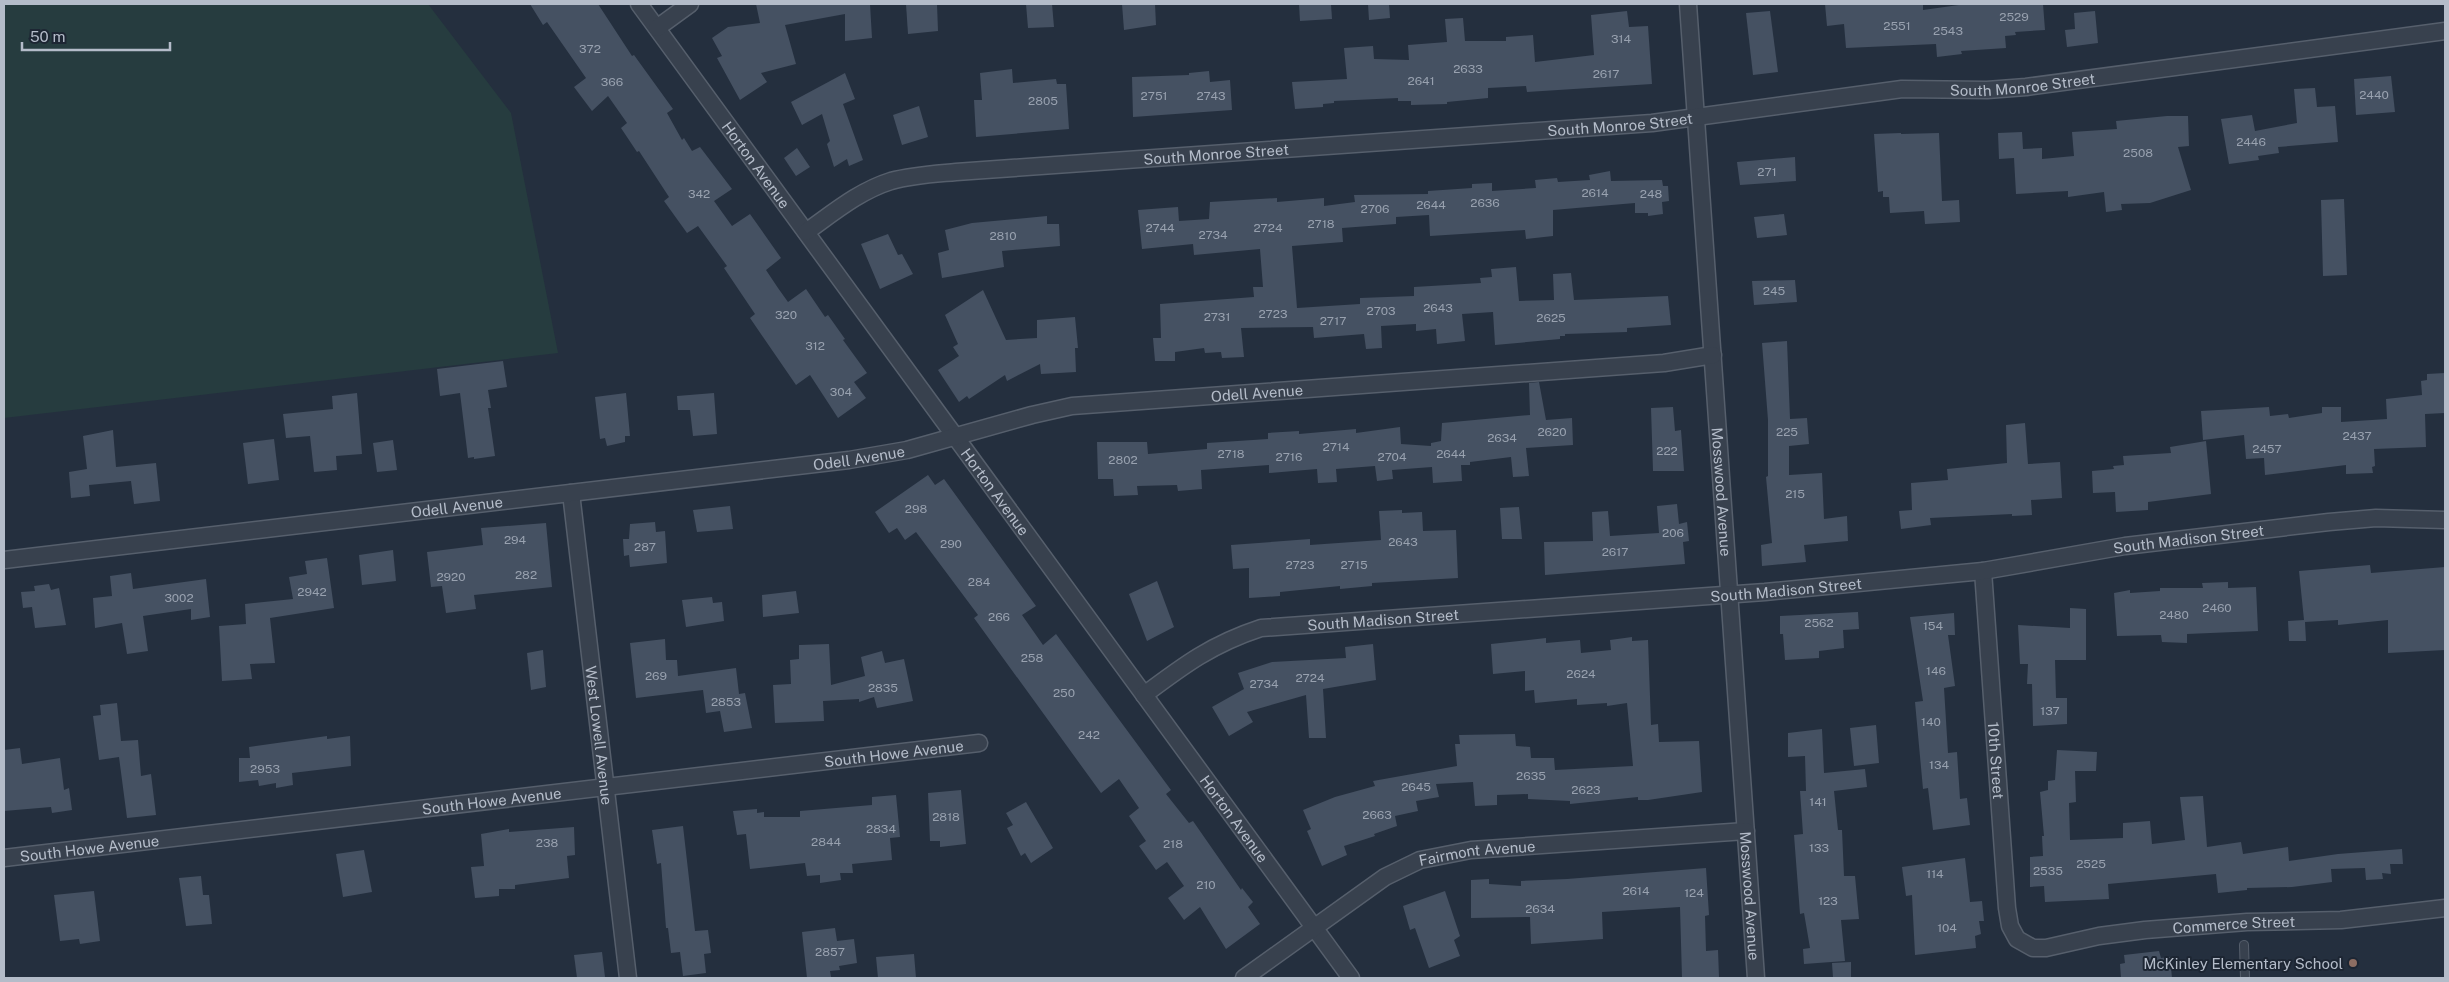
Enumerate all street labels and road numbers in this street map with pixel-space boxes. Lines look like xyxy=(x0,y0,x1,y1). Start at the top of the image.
street label: South Monroe Street xyxy=(1950,69,2096,99)
street label: South Monroe Street xyxy=(1547,109,1694,139)
street label: Horton Avenue xyxy=(719,118,794,211)
street label: South Monroe Street xyxy=(1143,140,1290,167)
street label: Odell Avenue xyxy=(1210,381,1304,404)
street label: Mosswood Avenue xyxy=(1709,427,1735,557)
street label: Odell Avenue xyxy=(812,442,906,473)
street label: Horton Avenue xyxy=(958,445,1033,538)
street label: Odell Avenue xyxy=(410,493,504,520)
street label: South Madison Street xyxy=(2112,521,2265,556)
street label: South Madison Street xyxy=(1710,574,1863,604)
street label: South Madison Street xyxy=(1307,605,1460,633)
street label: West Lowell Avenue xyxy=(583,665,616,806)
street label: 10th Street xyxy=(1985,721,2008,800)
street label: South Howe Avenue xyxy=(823,736,965,770)
street label: Horton Avenue xyxy=(1197,772,1272,865)
street label: South Howe Avenue xyxy=(421,784,562,817)
street label: South Howe Avenue xyxy=(19,831,160,865)
street label: Mosswood Avenue xyxy=(1737,831,1763,961)
street label: Fairmont Avenue xyxy=(1417,837,1536,869)
street label: Commerce Street xyxy=(2172,912,2296,936)

